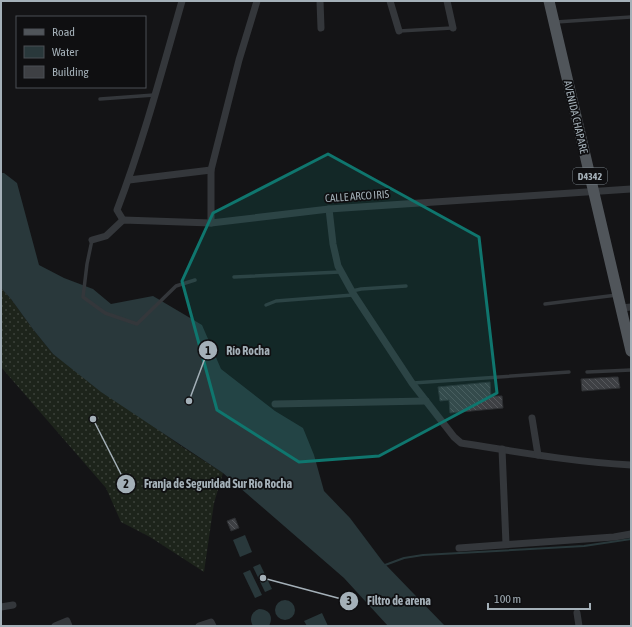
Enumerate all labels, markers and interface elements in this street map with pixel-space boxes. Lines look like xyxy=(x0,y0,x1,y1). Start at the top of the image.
legend xyxy=(16,16,146,88)
text: Road xyxy=(52,25,75,39)
text: Water xyxy=(52,45,79,59)
text: Building xyxy=(52,65,90,79)
street label: AVENIDA CHAPARE xyxy=(562,79,590,155)
road number: D4342 xyxy=(573,168,607,184)
street label: CALLE ARCO IRIS xyxy=(325,188,390,204)
callout: Río Rocha xyxy=(198,338,278,362)
text: 1 xyxy=(205,344,211,358)
text: Río Rocha xyxy=(226,344,270,358)
callout: Franja de Seguridad Sur Río Rocha xyxy=(116,472,300,496)
text: 2 xyxy=(123,477,129,491)
text: Franja de Seguridad Sur Río Rocha xyxy=(144,477,292,491)
scale bar xyxy=(488,585,590,611)
callout: Filtro de arena xyxy=(339,589,439,613)
text: 100 m xyxy=(494,592,521,606)
text: 3 xyxy=(346,594,352,608)
text: Filtro de arena xyxy=(367,594,431,608)

